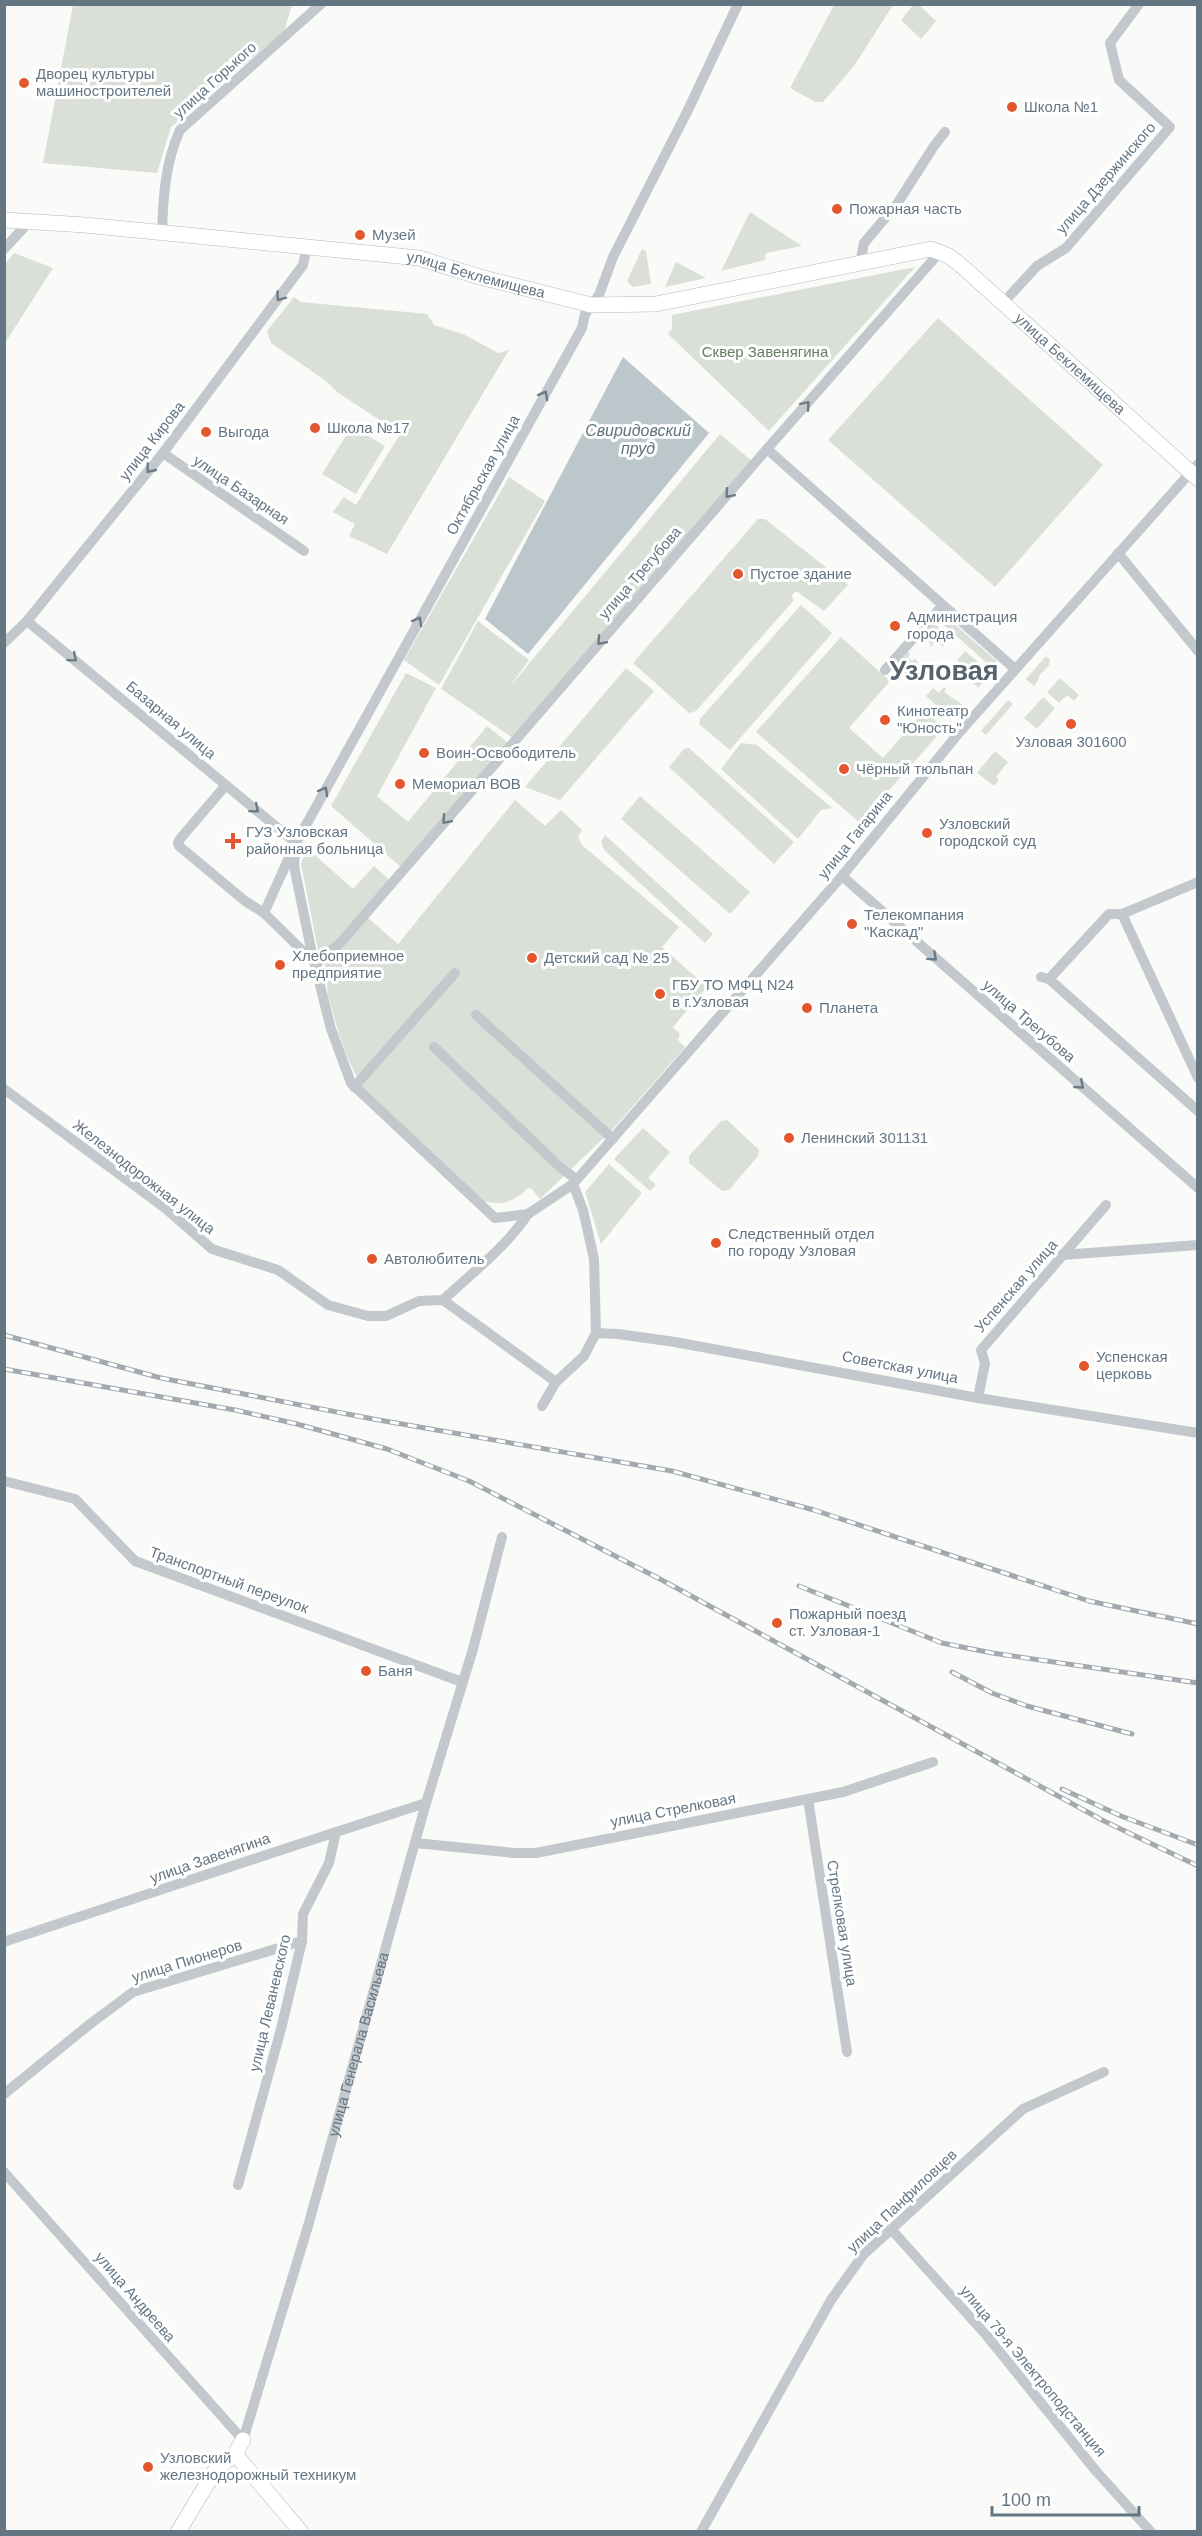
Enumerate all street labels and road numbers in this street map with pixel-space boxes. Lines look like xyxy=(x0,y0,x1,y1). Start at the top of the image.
street label: улица Горького xyxy=(170,38,260,121)
street label: улица Дзержинского xyxy=(1053,118,1159,237)
street label: улица Беклемищева xyxy=(406,248,548,301)
street label: улица Беклемищева xyxy=(1012,309,1130,418)
street label: улица Кирова xyxy=(116,397,188,483)
street label: Октябрьская улица xyxy=(443,411,523,538)
street label: улица Базарная xyxy=(190,451,292,528)
street label: улица Трегубова xyxy=(595,523,685,622)
street label: Базарная улица xyxy=(123,677,220,762)
street label: улица Гагарина xyxy=(814,787,896,882)
street label: улица Трегубова xyxy=(980,976,1079,1066)
street label: Железнодорожная улица xyxy=(70,1116,219,1238)
street label: Успенская улица xyxy=(971,1235,1061,1335)
street label: Советская улица xyxy=(841,1347,960,1386)
street label: Транспортный переулок xyxy=(147,1543,311,1616)
street label: улица Стрелковая xyxy=(609,1789,737,1830)
street label: улица Завенягина xyxy=(148,1829,273,1886)
street label: Стрелковая улица xyxy=(824,1859,861,1988)
street label: улица Леваневского xyxy=(245,1933,294,2073)
street label: улица Пионеров xyxy=(130,1936,244,1985)
street label: улица Генерала Васильева xyxy=(324,1950,392,2139)
street label: улица Панфиловцев xyxy=(843,2145,960,2256)
street label: улица Андреева xyxy=(92,2248,179,2346)
street label: улица 79-я Электроподстанция xyxy=(957,2282,1110,2460)

